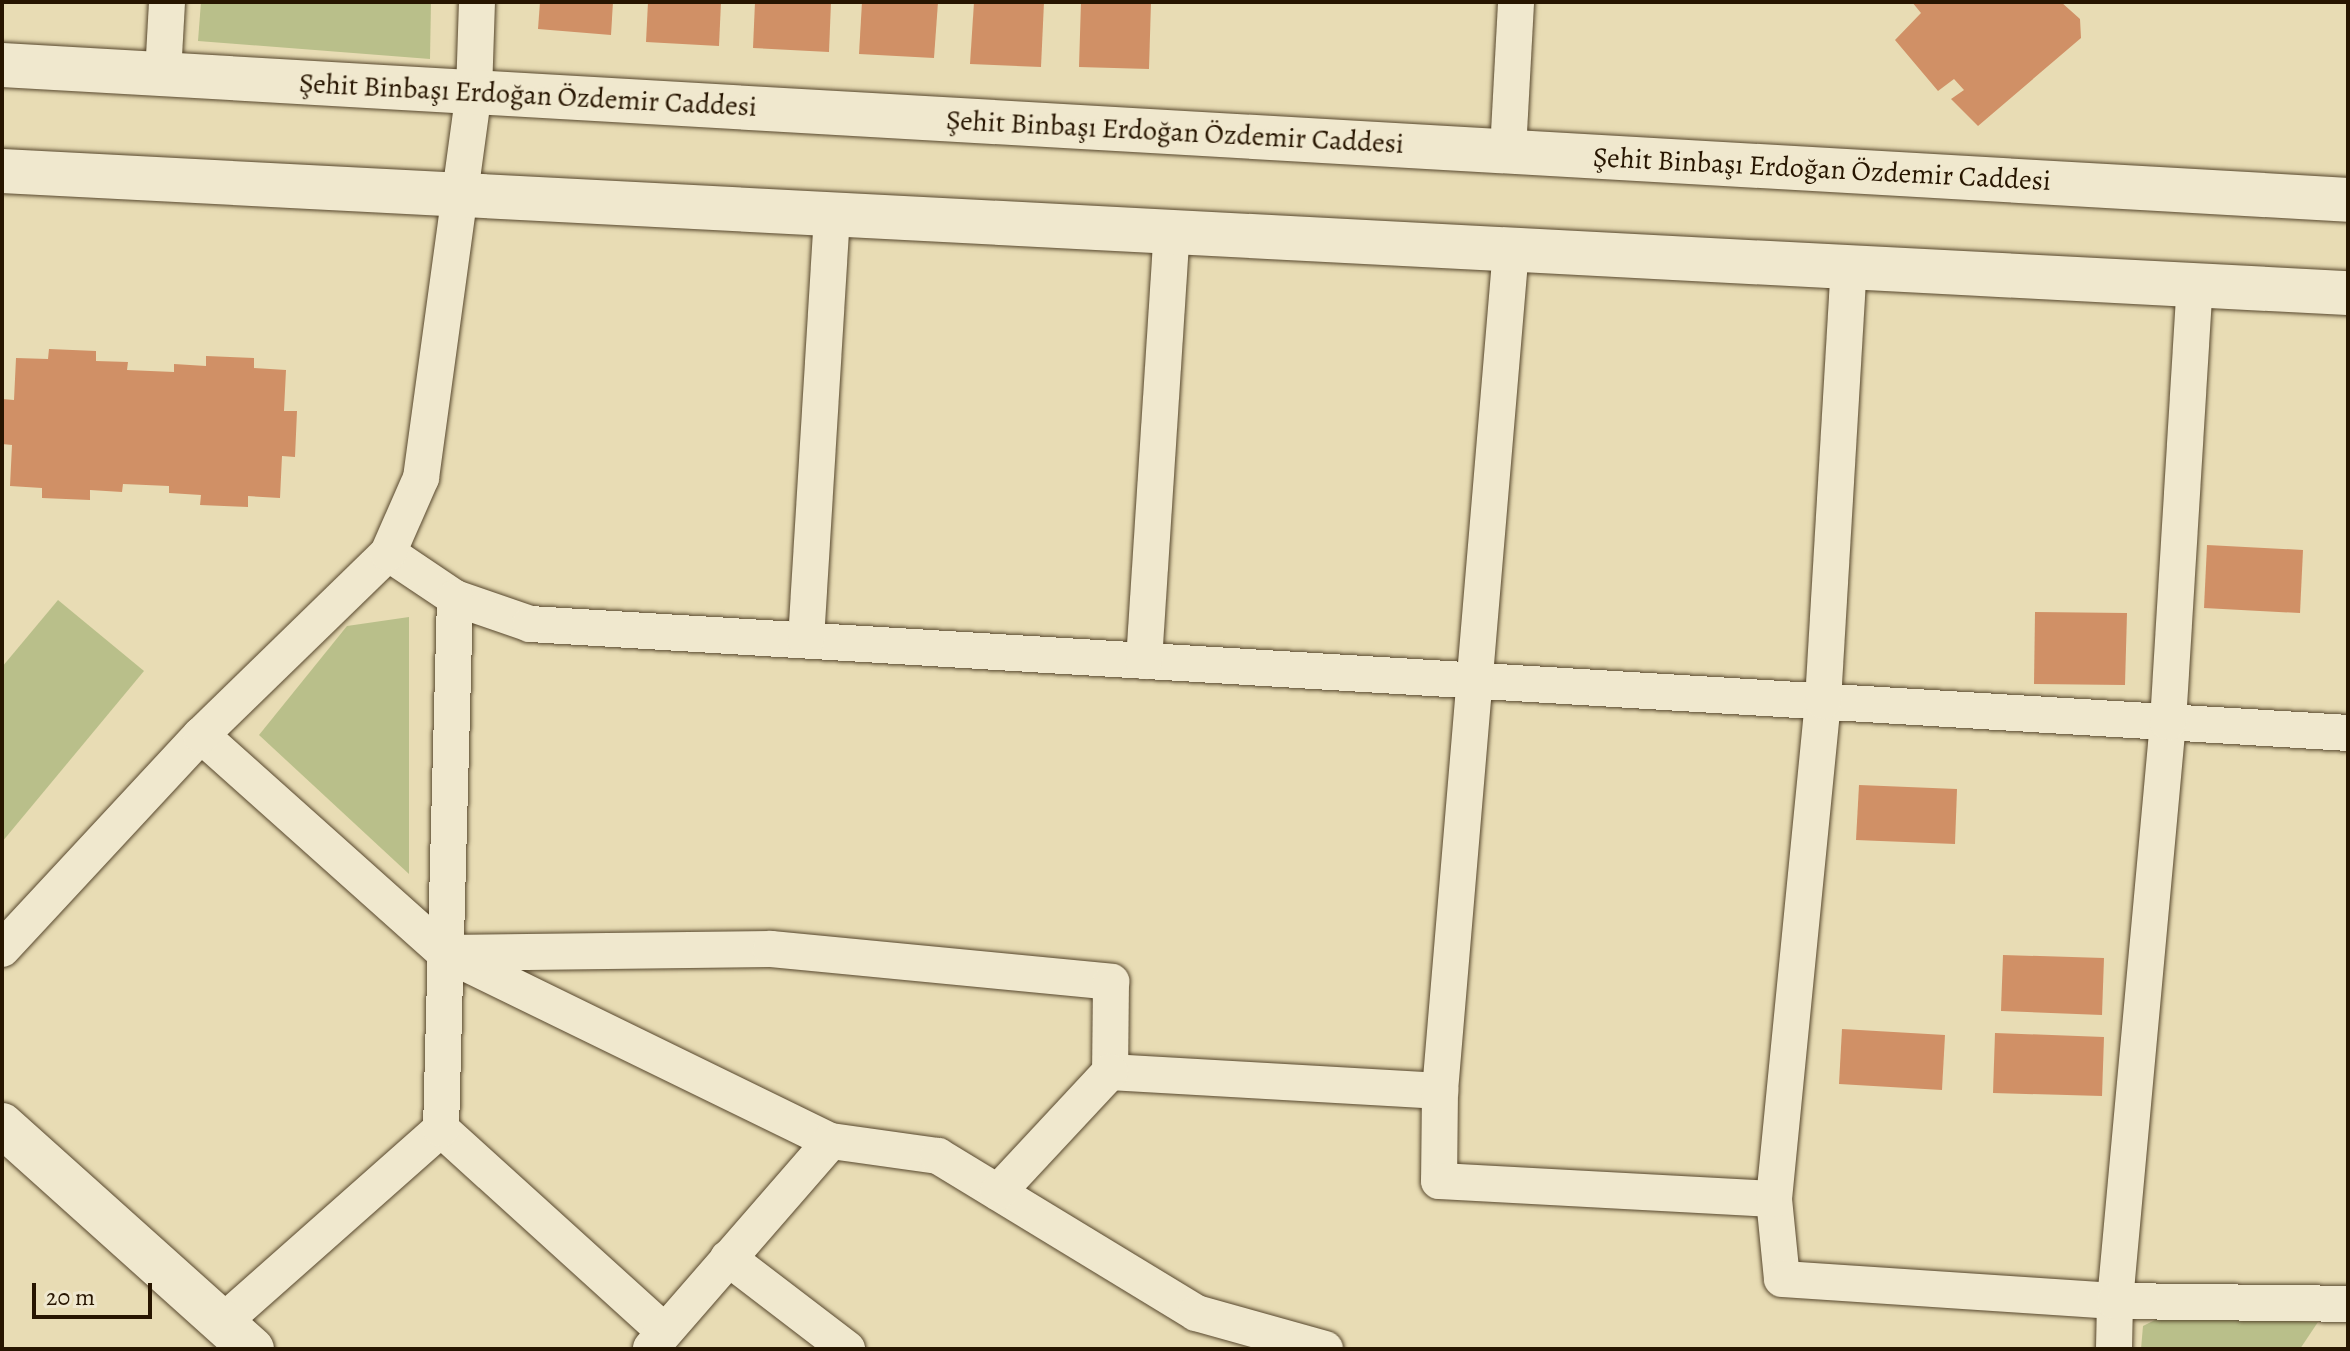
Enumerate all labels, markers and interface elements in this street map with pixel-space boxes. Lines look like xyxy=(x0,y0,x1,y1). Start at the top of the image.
street label: Şehit Binbaşı Erdoğan Özdemir Caddesi xyxy=(298,66,758,124)
street label: Şehit Binbaşı Erdoğan Özdemir Caddesi xyxy=(945,103,1405,161)
street label: Şehit Binbaşı Erdoğan Özdemir Caddesi xyxy=(1592,140,2052,198)
scale bar xyxy=(36,1267,156,1317)
text: 20 m xyxy=(46,1281,95,1313)

